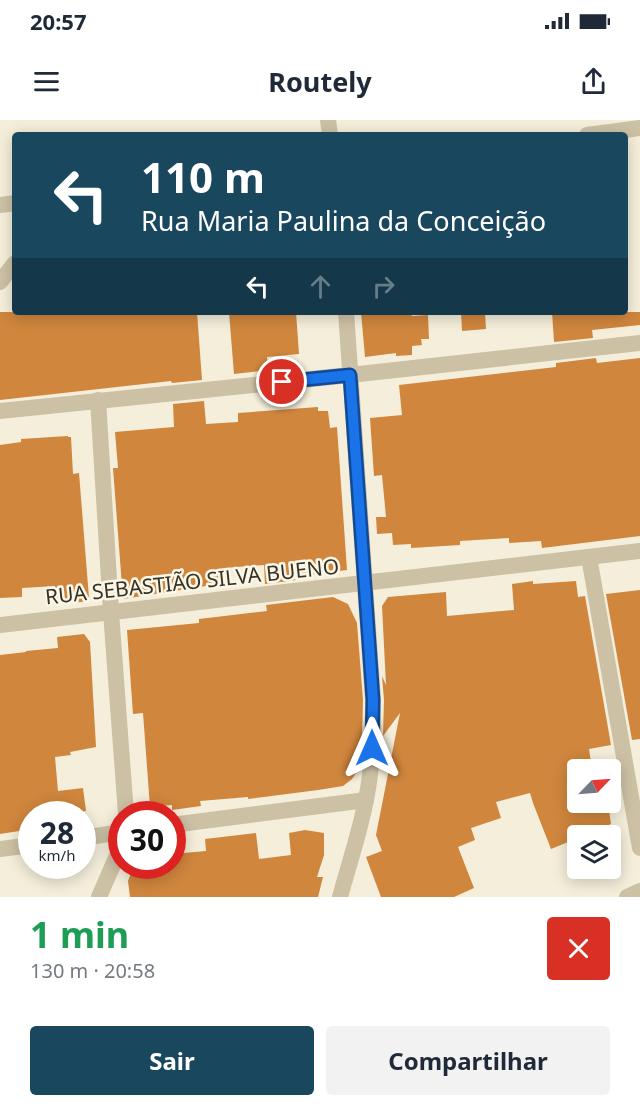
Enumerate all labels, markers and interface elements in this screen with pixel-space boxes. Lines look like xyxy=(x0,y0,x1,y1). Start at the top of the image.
text: 20:57 xyxy=(30,6,87,36)
text: Routely xyxy=(268,63,372,100)
icon: menu xyxy=(30,65,63,98)
icon: share xyxy=(577,65,610,98)
text: 110 m xyxy=(141,148,265,205)
icon: left xyxy=(42,156,120,234)
text: Rua Maria Paulina da Conceição xyxy=(141,202,546,239)
icon: left xyxy=(241,270,274,303)
icon: ahead xyxy=(304,270,337,303)
icon: right xyxy=(367,270,400,303)
pin xyxy=(256,356,307,407)
icon: arrive xyxy=(265,365,298,398)
street label: RUA SEBASTIÃO SILVA BUENO xyxy=(44,552,340,610)
position arrow xyxy=(340,716,404,780)
north arrow xyxy=(567,759,621,813)
map controls xyxy=(567,759,621,879)
speed limit sign: 30 xyxy=(108,801,186,879)
text: 28 xyxy=(40,812,74,853)
button: layers xyxy=(567,825,621,879)
text: km/h xyxy=(39,845,75,865)
text: 1 min xyxy=(30,910,129,959)
button: close xyxy=(547,917,610,980)
text: 130 m · 20:58 xyxy=(30,957,155,984)
button: Sair xyxy=(30,1026,314,1095)
button: Compartilhar xyxy=(326,1026,610,1095)

